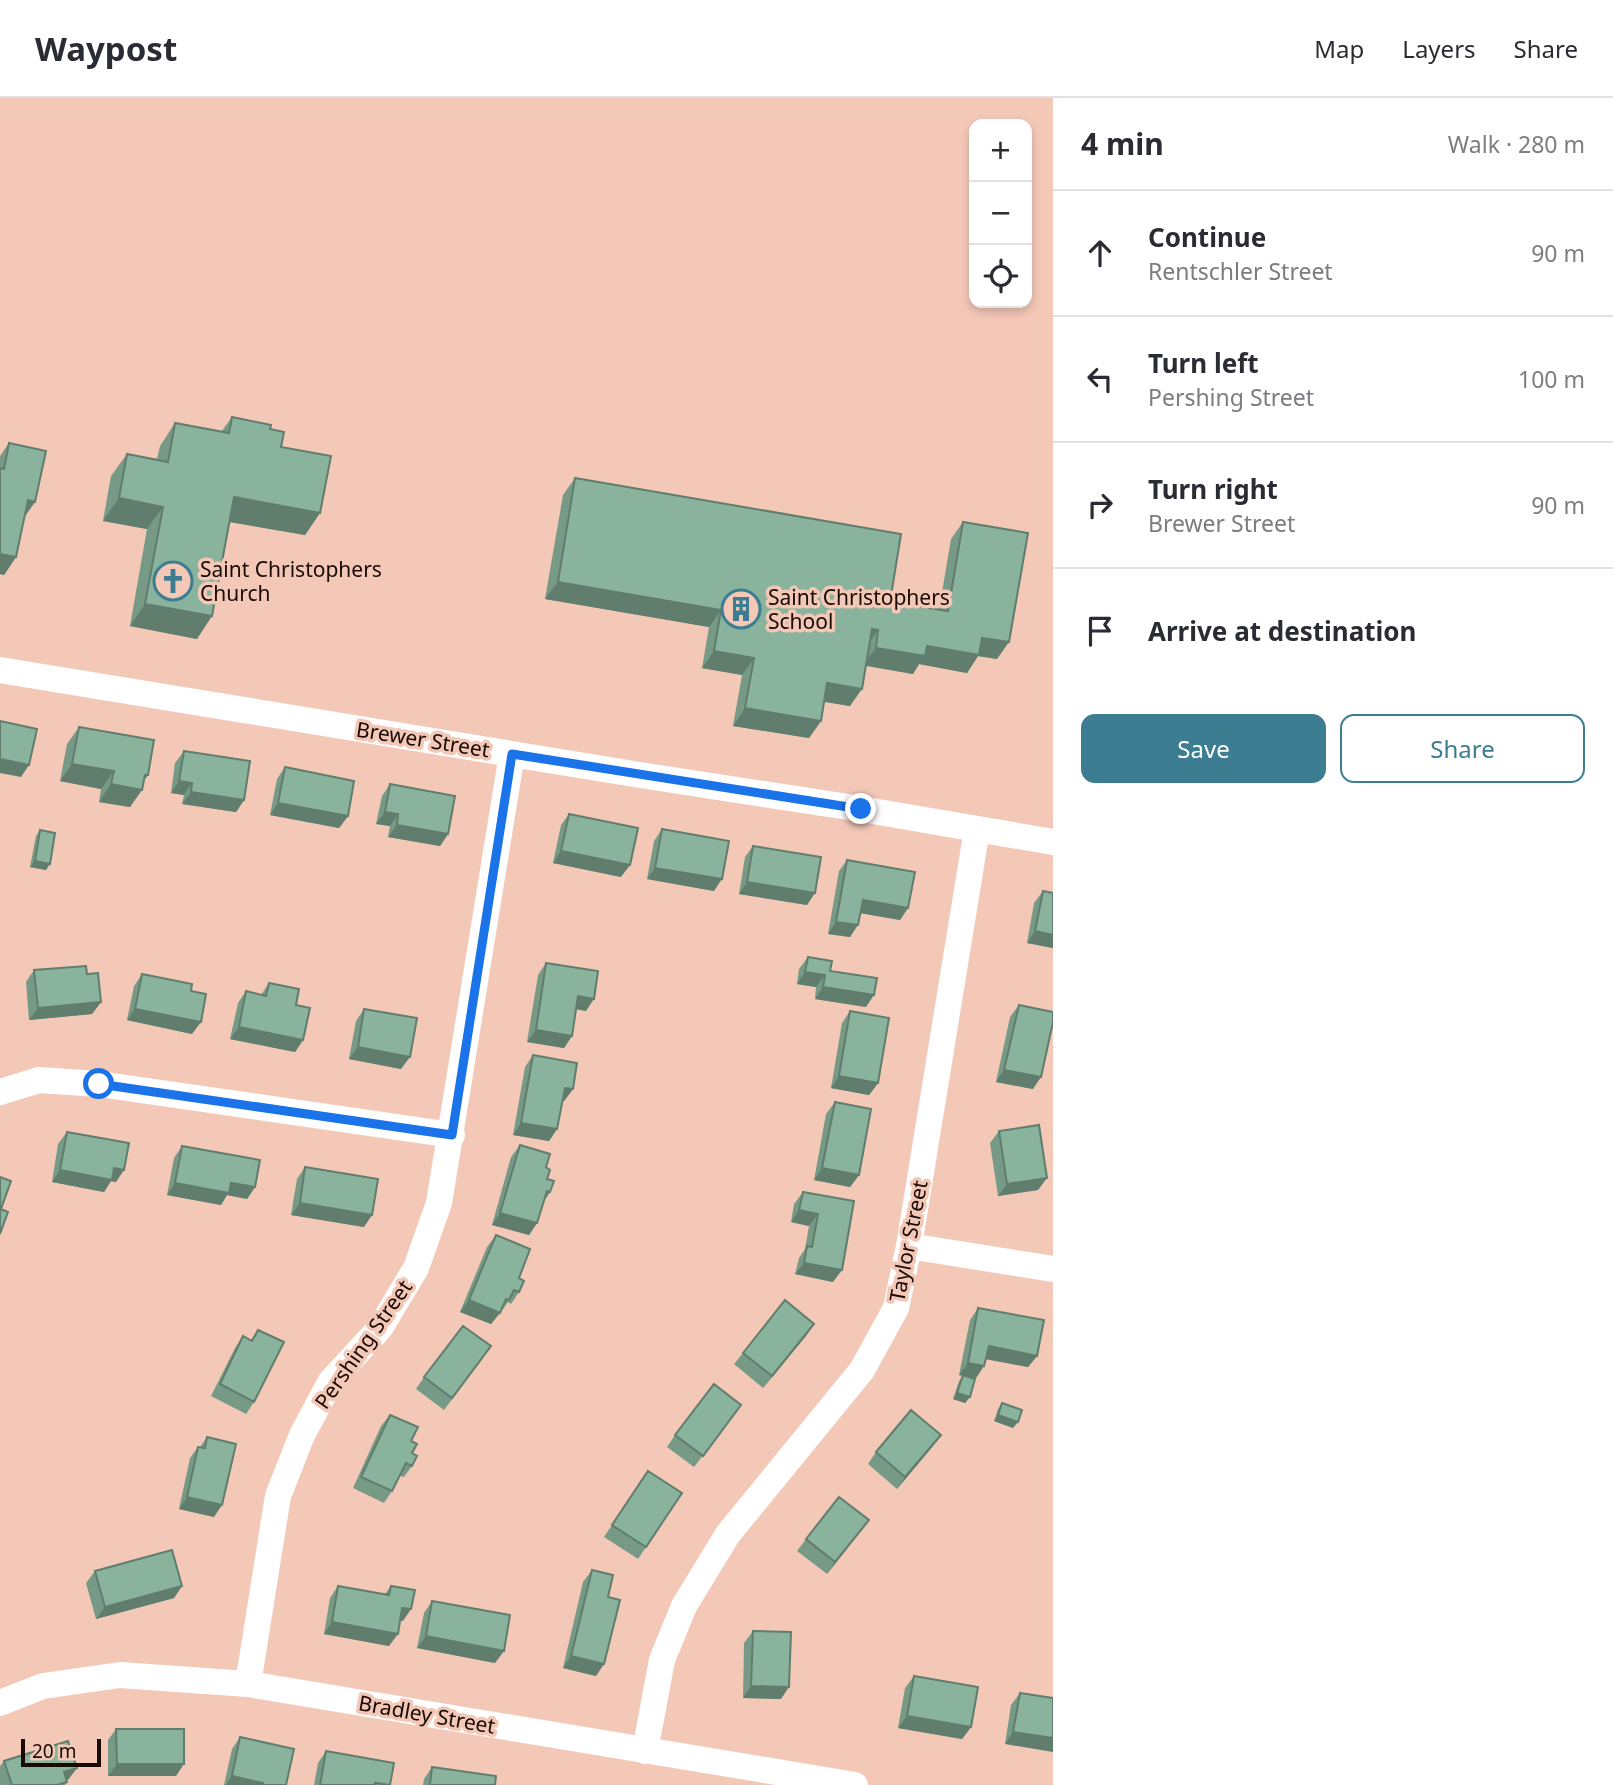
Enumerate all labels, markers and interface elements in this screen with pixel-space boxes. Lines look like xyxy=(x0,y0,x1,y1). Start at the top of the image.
text: Waypost xyxy=(35,26,177,71)
text: Map xyxy=(1314,32,1364,65)
text: Layers xyxy=(1402,32,1476,65)
text: Share xyxy=(1514,32,1578,65)
map controls xyxy=(969,119,1032,308)
button: + xyxy=(969,119,1032,182)
text: 4 min xyxy=(1081,123,1164,164)
text: Walk · 280 m xyxy=(1448,128,1585,160)
button: − xyxy=(969,182,1032,245)
text: Continue xyxy=(1148,219,1266,255)
icon: ahead xyxy=(1081,234,1119,272)
text: 90 m xyxy=(1531,237,1585,269)
button: locate xyxy=(969,245,1032,308)
text: Rentschler Street xyxy=(1148,255,1333,287)
text: Turn left xyxy=(1148,345,1259,381)
icon: left xyxy=(1081,360,1119,398)
text: 100 m xyxy=(1518,363,1585,395)
text: Pershing Street xyxy=(1148,381,1314,413)
text: Turn right xyxy=(1148,471,1278,507)
icon: right xyxy=(1081,486,1119,524)
text: 90 m xyxy=(1531,489,1585,521)
text: Brewer Street xyxy=(1148,507,1295,539)
place label: Saint Christophers Church xyxy=(200,555,382,607)
church icon: Saint Christophers Church xyxy=(152,560,194,602)
place label: Saint Christophers School xyxy=(768,583,950,635)
building icon: Saint Christophers School xyxy=(720,588,762,630)
icon: arrive xyxy=(1081,612,1119,650)
text: Arrive at destination xyxy=(1148,613,1417,649)
button: Save xyxy=(1081,714,1326,783)
button: Share xyxy=(1340,714,1585,783)
street label: Brewer Street xyxy=(354,715,492,763)
route end xyxy=(845,793,876,824)
route start xyxy=(83,1068,114,1099)
street label: Taylor Street xyxy=(882,1177,934,1304)
street label: Pershing Street xyxy=(308,1274,418,1414)
street label: Bradley Street xyxy=(356,1688,498,1740)
scale bar xyxy=(21,1736,102,1768)
text: 20 m xyxy=(32,1738,76,1764)

